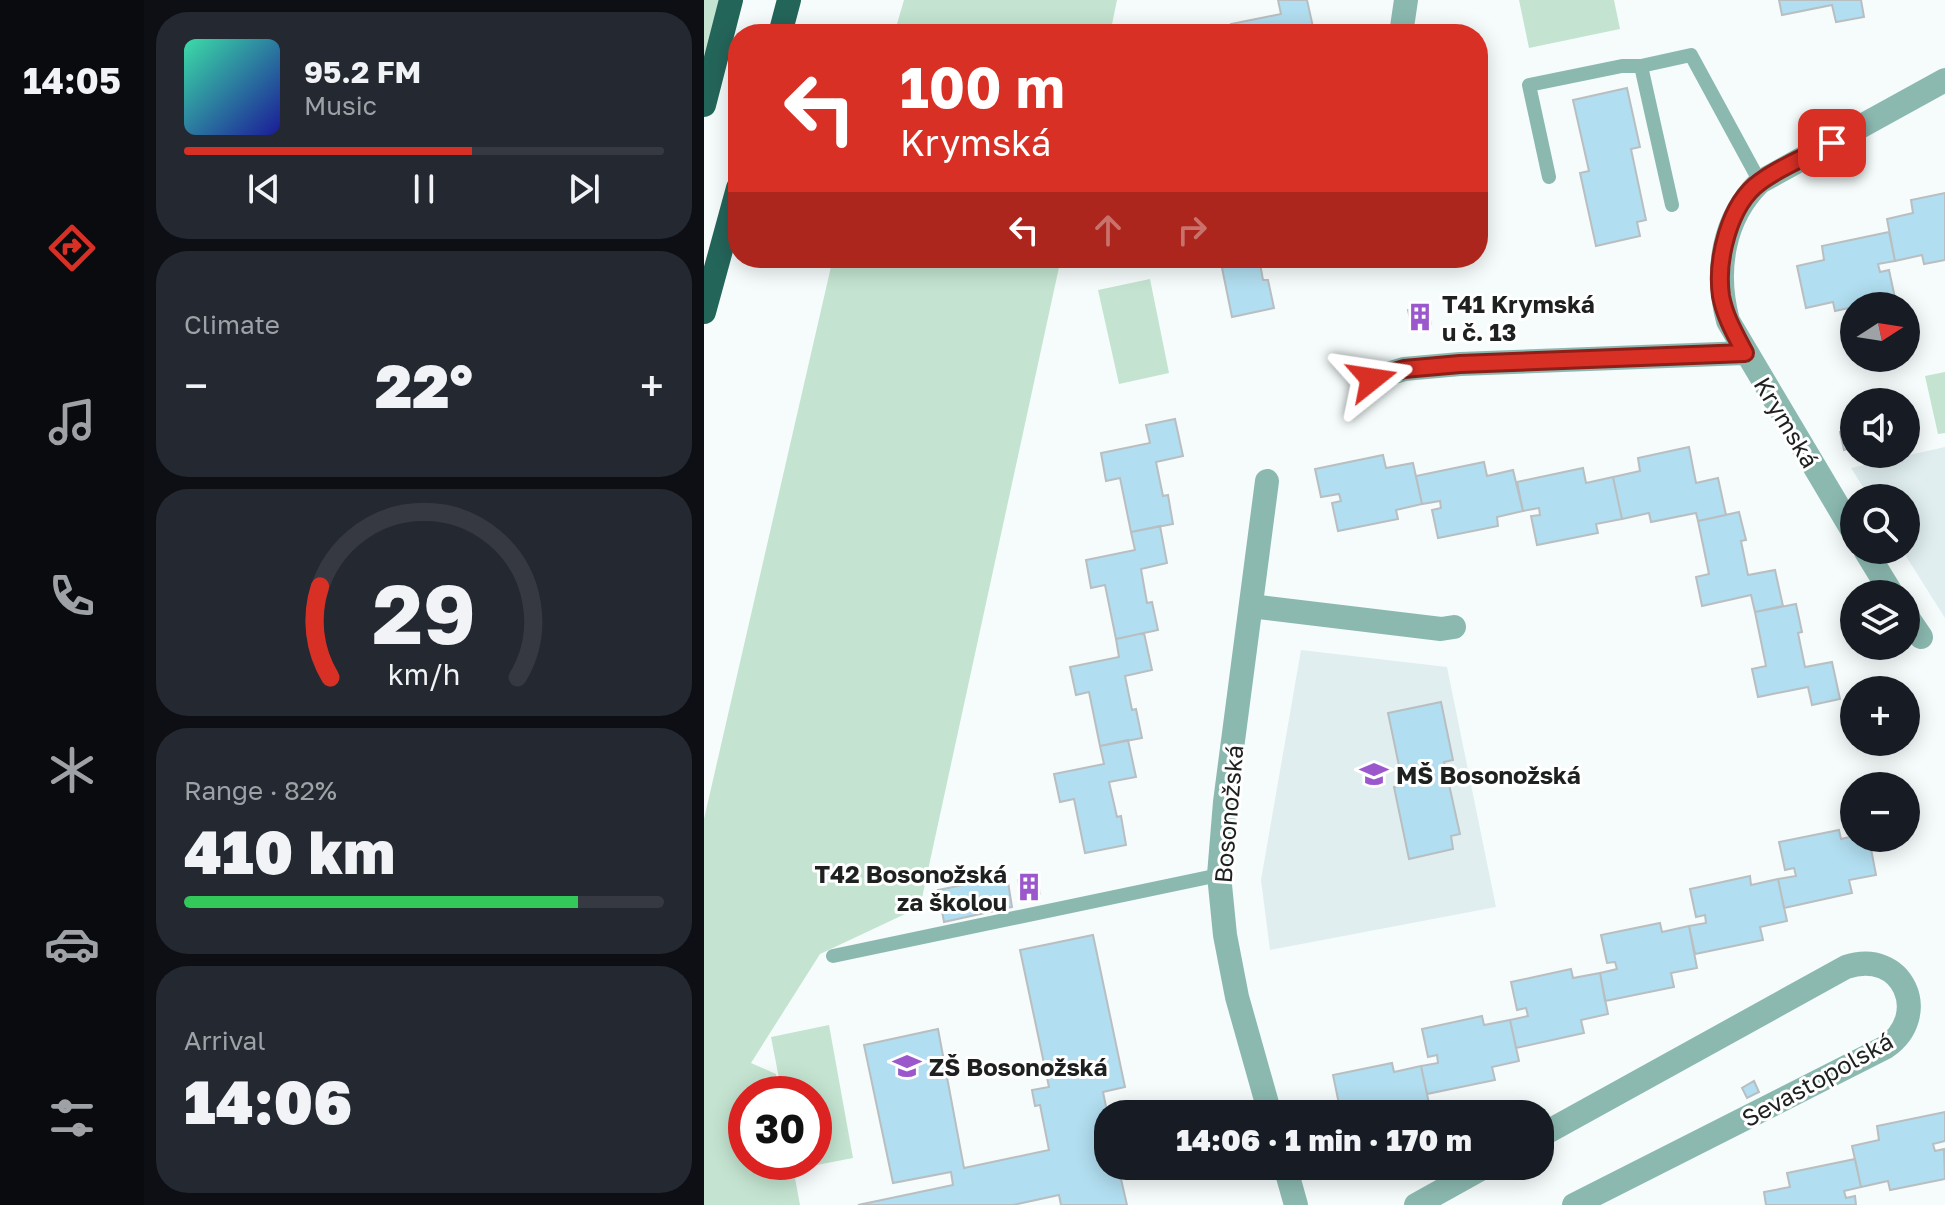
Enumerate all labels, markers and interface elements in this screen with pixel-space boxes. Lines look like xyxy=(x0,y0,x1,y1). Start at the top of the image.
text: 100 m xyxy=(900,53,1065,120)
text: 95.2 FM xyxy=(304,54,421,90)
icon: left xyxy=(768,56,872,160)
text: 14:05 xyxy=(23,59,121,102)
text: Music xyxy=(304,90,377,121)
pin xyxy=(1798,109,1866,177)
text: Krymská xyxy=(900,121,1051,164)
icon: arrive xyxy=(1810,121,1854,165)
icon: previous xyxy=(242,167,286,211)
icon: pause xyxy=(402,167,446,211)
icon: next xyxy=(562,167,606,211)
icon: left xyxy=(1002,208,1046,252)
icon: ahead xyxy=(1086,208,1130,252)
icon: right xyxy=(1170,208,1214,252)
icon: directions xyxy=(44,220,100,276)
place label: T41 Krymská u č. 13 xyxy=(1442,289,1595,346)
north arrow xyxy=(1840,292,1920,372)
map controls xyxy=(1840,292,1920,852)
building icon: T41 Krymská u č. 13 xyxy=(1405,302,1435,332)
text: Climate xyxy=(184,309,280,340)
position arrow xyxy=(1330,337,1414,421)
text: 22° xyxy=(375,349,473,421)
text: − xyxy=(184,359,208,412)
text: + xyxy=(640,359,664,412)
street label: Krymská xyxy=(1749,371,1825,473)
button: sound xyxy=(1840,388,1920,468)
icon: music xyxy=(44,394,100,450)
button: search xyxy=(1840,484,1920,564)
text: 29 xyxy=(372,562,476,662)
icon: phone xyxy=(44,568,100,624)
button: layers xyxy=(1840,580,1920,660)
text: km/h xyxy=(388,658,460,692)
button: + xyxy=(1840,676,1920,756)
icon: climate xyxy=(44,742,100,798)
street label: Bosonožská xyxy=(1208,744,1248,884)
school or university icon: MŠ Bosonožská xyxy=(1359,759,1389,789)
place label: MŠ Bosonožská xyxy=(1396,760,1581,789)
button: − xyxy=(1840,772,1920,852)
text: Range · 82% xyxy=(184,775,337,806)
text: 410 km xyxy=(184,815,395,887)
place label: T42 Bosonožská za školou xyxy=(815,859,1007,916)
building icon: T42 Bosonožská za školou xyxy=(1014,872,1044,902)
icon: car xyxy=(44,916,100,972)
text: Arrival xyxy=(184,1025,265,1056)
street label: Sevastopolská xyxy=(1736,1026,1898,1132)
school or university icon: ZŠ Bosonožská xyxy=(892,1051,922,1081)
place label: ZŠ Bosonožská xyxy=(929,1052,1108,1081)
text: 14:06 xyxy=(184,1065,352,1137)
speed limit sign: 30 xyxy=(728,1076,832,1180)
icon: filters xyxy=(44,1090,100,1146)
text: 14:06 · 1 min · 170 m xyxy=(1176,1122,1472,1158)

